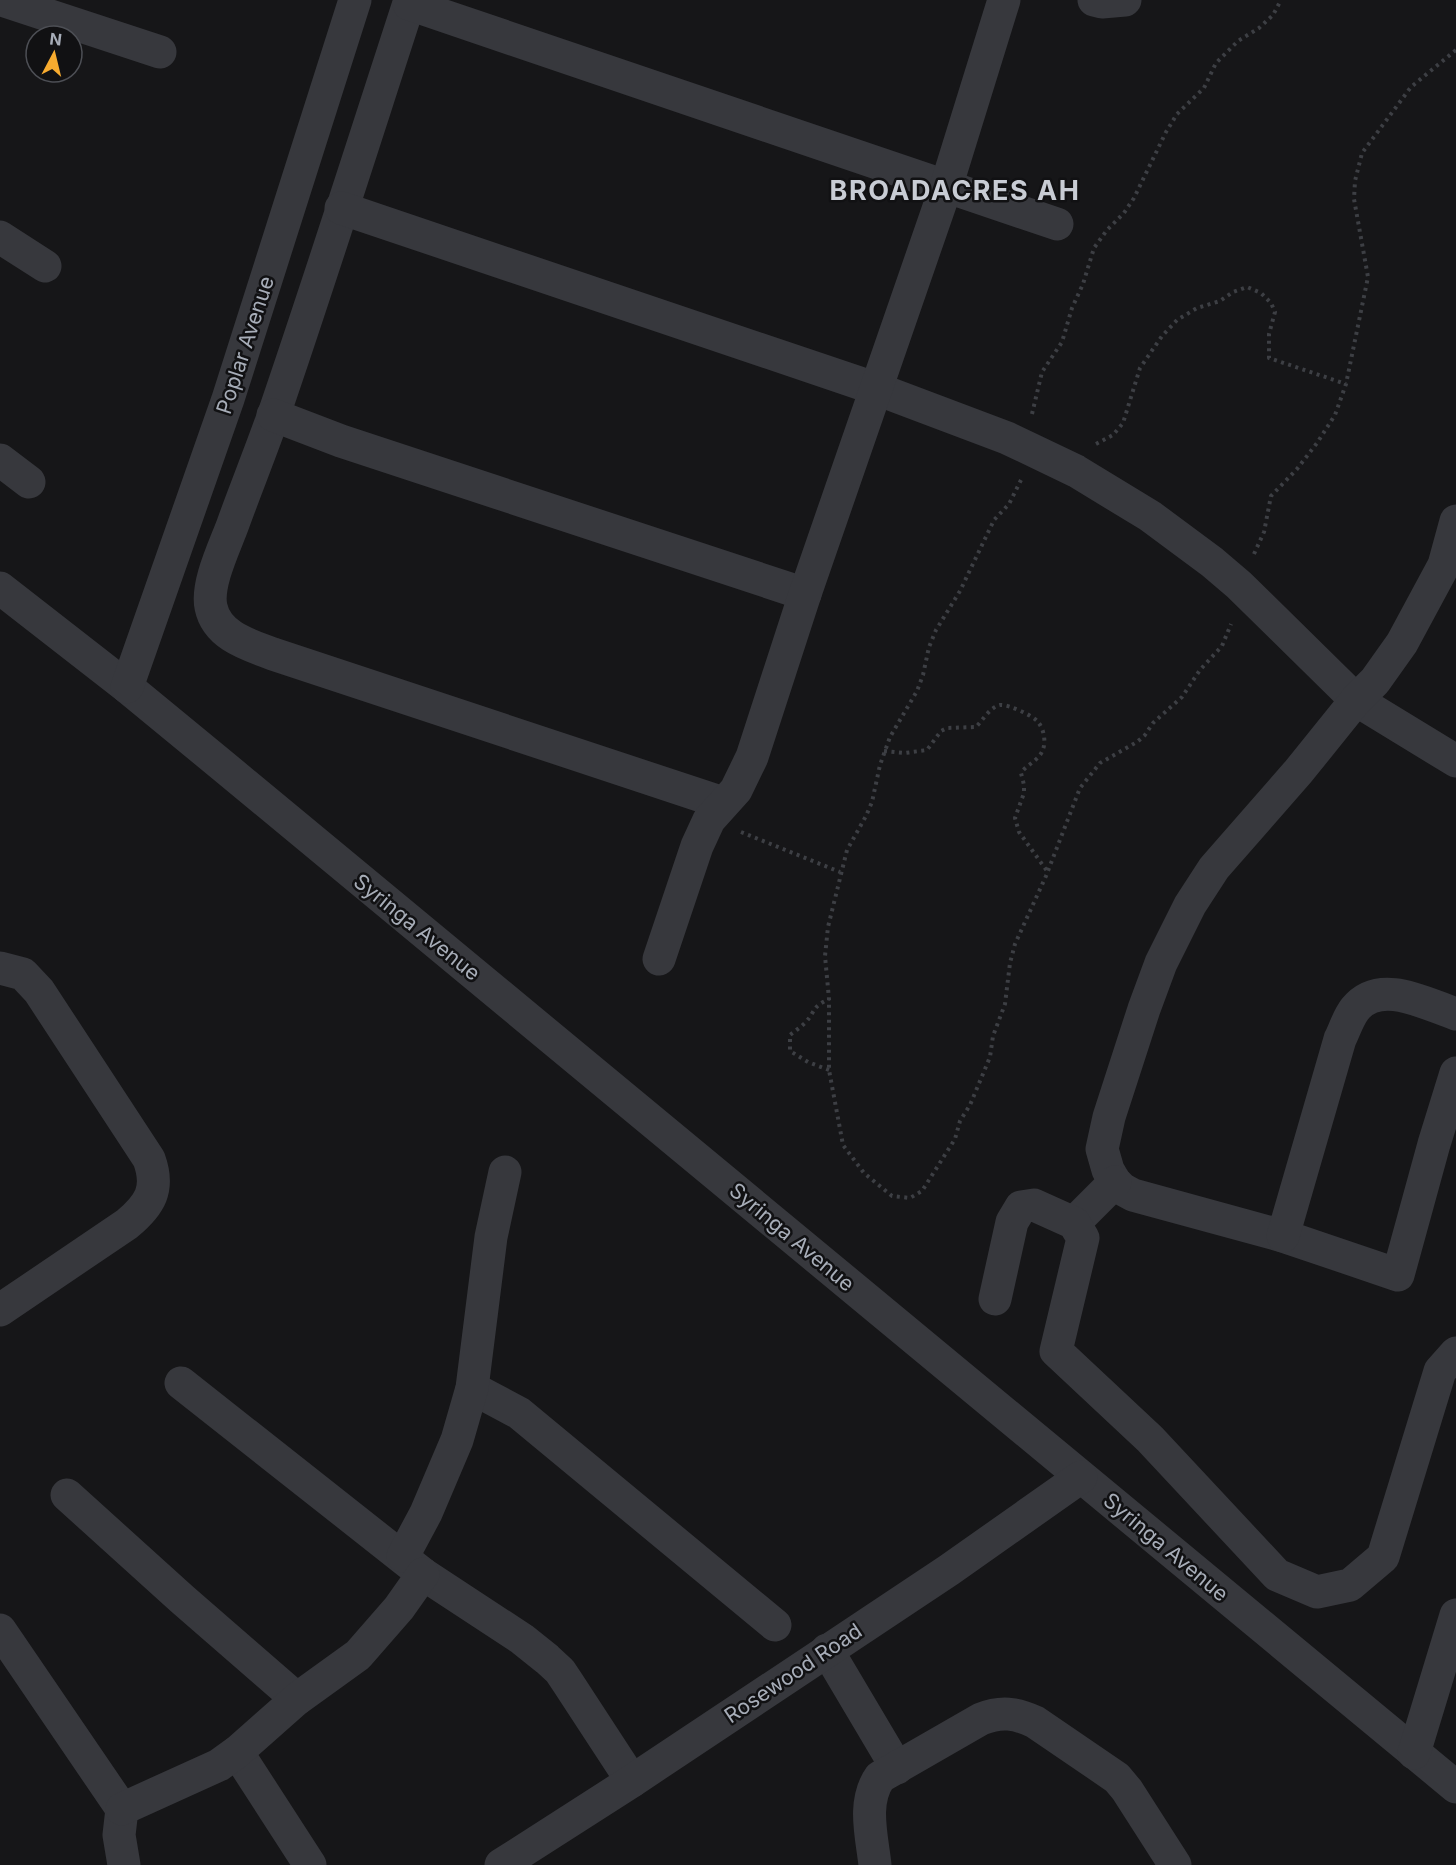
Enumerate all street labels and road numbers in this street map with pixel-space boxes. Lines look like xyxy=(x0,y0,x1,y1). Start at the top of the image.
street label: Poplar Avenue xyxy=(211,273,279,417)
street label: Syringa Avenue xyxy=(349,868,485,986)
street label: Syringa Avenue xyxy=(724,1177,860,1297)
street label: Syringa Avenue xyxy=(1098,1487,1234,1607)
street label: Rosewood Road xyxy=(720,1618,866,1728)

